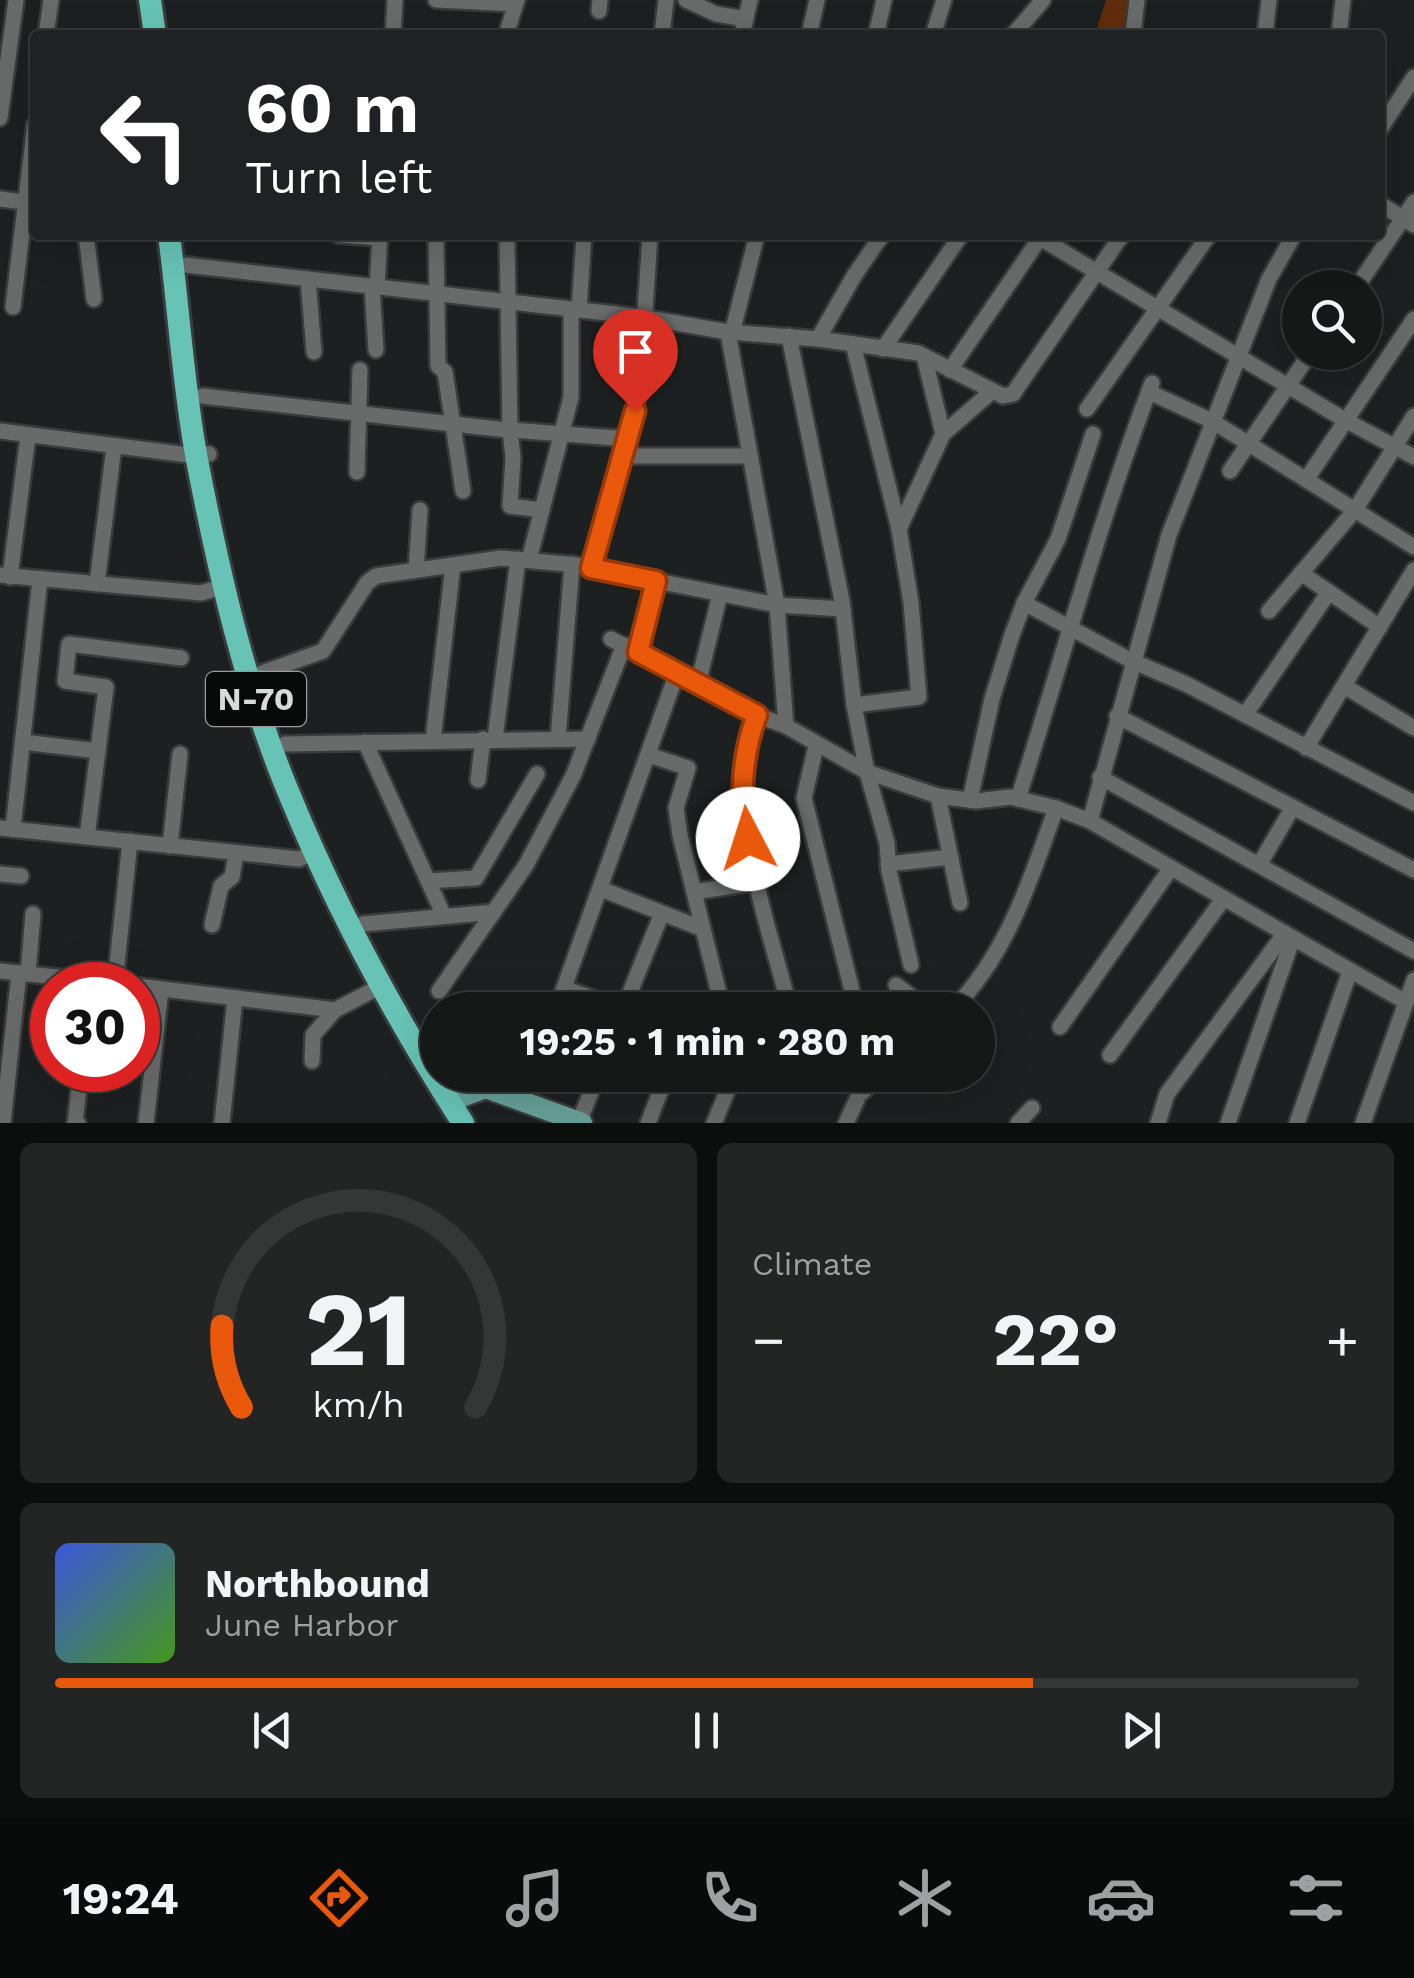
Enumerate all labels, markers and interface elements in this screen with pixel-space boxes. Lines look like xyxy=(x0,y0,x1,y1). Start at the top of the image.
text: 60 m xyxy=(245,67,419,149)
icon: left xyxy=(80,70,210,200)
text: Turn left xyxy=(245,151,432,204)
map controls xyxy=(1282,270,1382,370)
button: search xyxy=(1282,270,1382,370)
pin xyxy=(593,309,678,412)
icon: arrive xyxy=(608,324,663,379)
road number: N-70 xyxy=(206,672,306,726)
position arrow xyxy=(696,787,800,891)
speed limit sign: 30 xyxy=(30,962,160,1092)
text: 19:25 · 1 min · 280 m xyxy=(520,1020,895,1064)
text: Climate xyxy=(752,1245,872,1283)
text: 21 xyxy=(305,1268,412,1390)
text: 22° xyxy=(992,1295,1119,1383)
text: − xyxy=(752,1308,785,1372)
text: + xyxy=(1326,1308,1359,1372)
text: km/h xyxy=(312,1384,405,1426)
text: Northbound xyxy=(205,1562,430,1606)
text: June Harbor xyxy=(205,1606,399,1644)
icon: previous xyxy=(245,1703,300,1758)
icon: pause xyxy=(679,1703,734,1758)
icon: next xyxy=(1114,1703,1169,1758)
icon: directions xyxy=(304,1863,374,1933)
icon: music xyxy=(500,1863,570,1933)
icon: phone xyxy=(695,1863,765,1933)
icon: climate xyxy=(890,1863,960,1933)
icon: car xyxy=(1086,1863,1156,1933)
icon: filters xyxy=(1281,1863,1351,1933)
text: 19:24 xyxy=(63,1872,179,1925)

